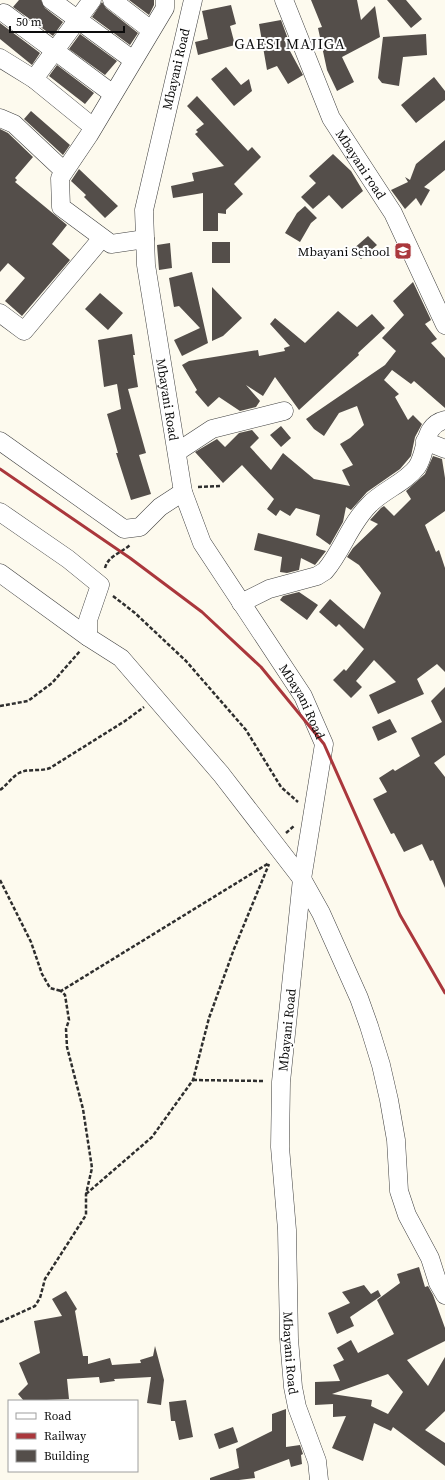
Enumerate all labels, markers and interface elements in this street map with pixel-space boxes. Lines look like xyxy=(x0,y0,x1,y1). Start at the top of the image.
scale bar xyxy=(10,8,124,34)
text: 50 m xyxy=(16,14,42,30)
street label: Mbayani Road xyxy=(158,26,194,111)
district label: GAESI MAJIGA xyxy=(234,33,346,54)
street label: Mbayani road xyxy=(332,126,390,203)
school or university icon: Mbayani School xyxy=(393,241,413,261)
place label: Mbayani School xyxy=(298,243,390,260)
street label: Mbayani Road xyxy=(153,357,183,443)
street label: Mbayani Road xyxy=(276,660,330,742)
street label: Mbayani Road xyxy=(274,987,300,1072)
street label: Mbayani Road xyxy=(280,1311,303,1396)
legend xyxy=(8,1400,138,1472)
text: Road xyxy=(44,1408,71,1424)
text: Railway xyxy=(44,1428,87,1444)
text: Building xyxy=(44,1448,89,1464)

